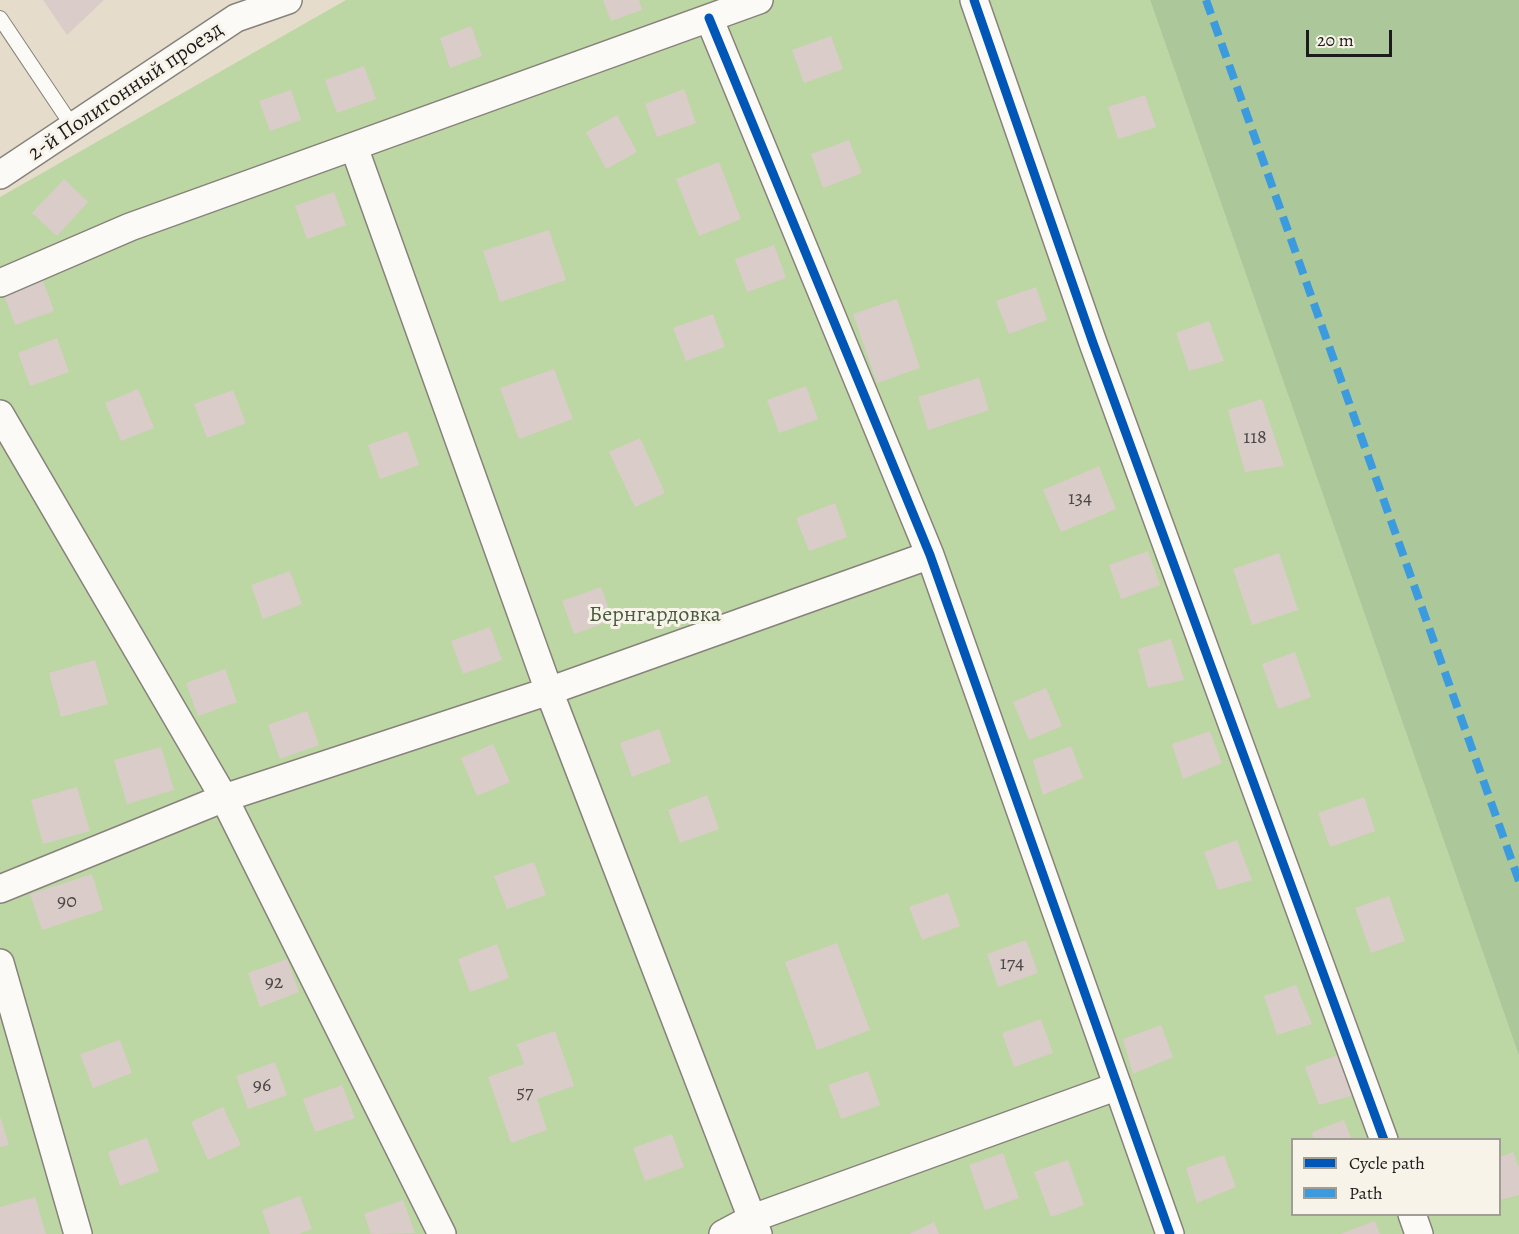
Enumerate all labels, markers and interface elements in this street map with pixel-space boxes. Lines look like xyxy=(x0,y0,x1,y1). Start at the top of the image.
street label: 2-й Полигонный проезд xyxy=(23,17,229,167)
scale bar xyxy=(1309,18,1394,56)
text: 20 m xyxy=(1317,28,1354,52)
house number: 118 xyxy=(1243,426,1267,450)
house number: 134 xyxy=(1068,487,1092,511)
park label: Бернгардовка xyxy=(589,603,721,629)
house number: 90 xyxy=(57,890,77,914)
house number: 174 xyxy=(1000,952,1024,976)
house number: 92 xyxy=(265,971,283,995)
house number: 96 xyxy=(253,1074,271,1098)
house number: 57 xyxy=(517,1081,533,1105)
legend xyxy=(1291,1138,1501,1216)
text: Cycle path xyxy=(1349,1151,1425,1175)
text: Path xyxy=(1349,1181,1383,1205)

